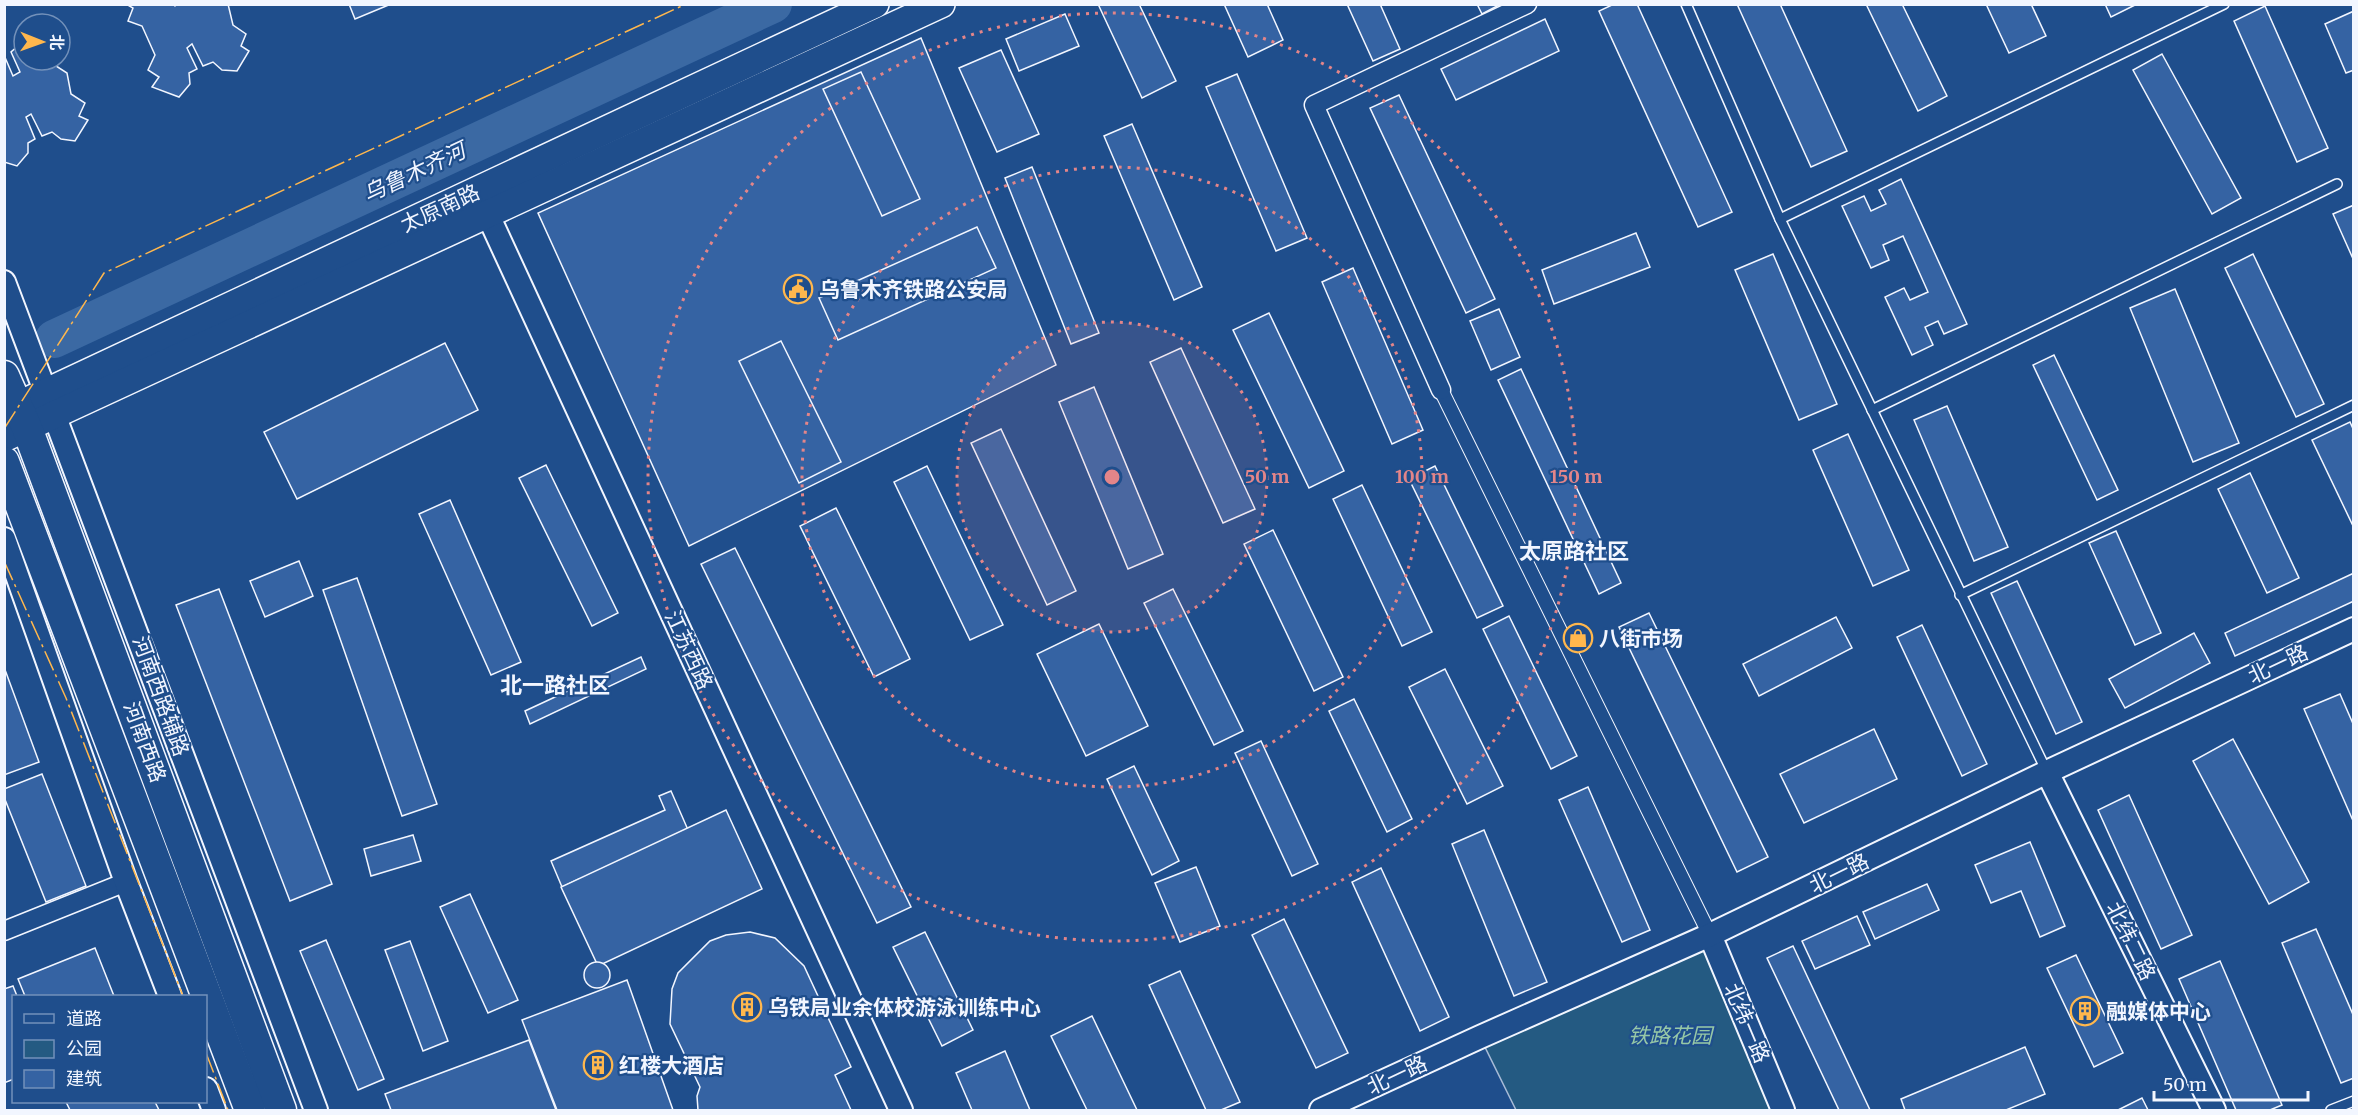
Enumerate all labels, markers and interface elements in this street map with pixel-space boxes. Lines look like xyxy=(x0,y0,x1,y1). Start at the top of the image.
north arrow xyxy=(12,12,72,72)
text: 北 xyxy=(47,34,67,50)
water label: 乌鲁木齐河 xyxy=(358,134,473,208)
street label: 太原南路 xyxy=(396,178,484,238)
public building icon: 乌鲁木齐铁路公安局 xyxy=(782,273,814,305)
place label: 乌鲁木齐铁路公安局 xyxy=(819,276,1008,303)
text: 50 m xyxy=(1245,465,1289,488)
text: 100 m xyxy=(1395,465,1449,488)
text: 150 m xyxy=(1550,465,1602,488)
centre of rings xyxy=(1102,467,1122,487)
district label: 太原路社区 xyxy=(1519,537,1629,565)
street label: 江苏西路 xyxy=(659,606,719,694)
shop icon: 八街市场 xyxy=(1562,622,1594,654)
place label: 八街市场 xyxy=(1599,625,1683,652)
street label: 河南西路辅路 xyxy=(128,632,194,760)
street label: 北一路 xyxy=(2244,638,2312,690)
district label: 北一路社区 xyxy=(500,671,610,699)
street label: 河南西路 xyxy=(119,698,171,786)
street label: 北一路 xyxy=(1805,847,1873,899)
street label: 北纬二路 xyxy=(2100,897,2162,985)
street label: 北纬一路 xyxy=(1718,979,1776,1067)
building icon: 乌铁局业余体校游泳训练中心 xyxy=(731,991,763,1023)
place label: 乌铁局业余体校游泳训练中心 xyxy=(768,994,1041,1021)
legend xyxy=(12,995,207,1103)
building icon: 融媒体中心 xyxy=(2069,995,2101,1027)
place label: 融媒体中心 xyxy=(2106,998,2211,1025)
text: 道路 xyxy=(66,1007,102,1030)
park label: 铁路花园 xyxy=(1628,1022,1715,1049)
text: 公园 xyxy=(66,1037,102,1060)
building icon: 红楼大酒店 xyxy=(582,1049,614,1081)
street label: 北一路 xyxy=(1363,1049,1431,1101)
place label: 红楼大酒店 xyxy=(619,1052,724,1079)
scale bar xyxy=(2154,1064,2308,1102)
text: 建筑 xyxy=(66,1067,102,1090)
text: 50 m xyxy=(2163,1073,2207,1096)

